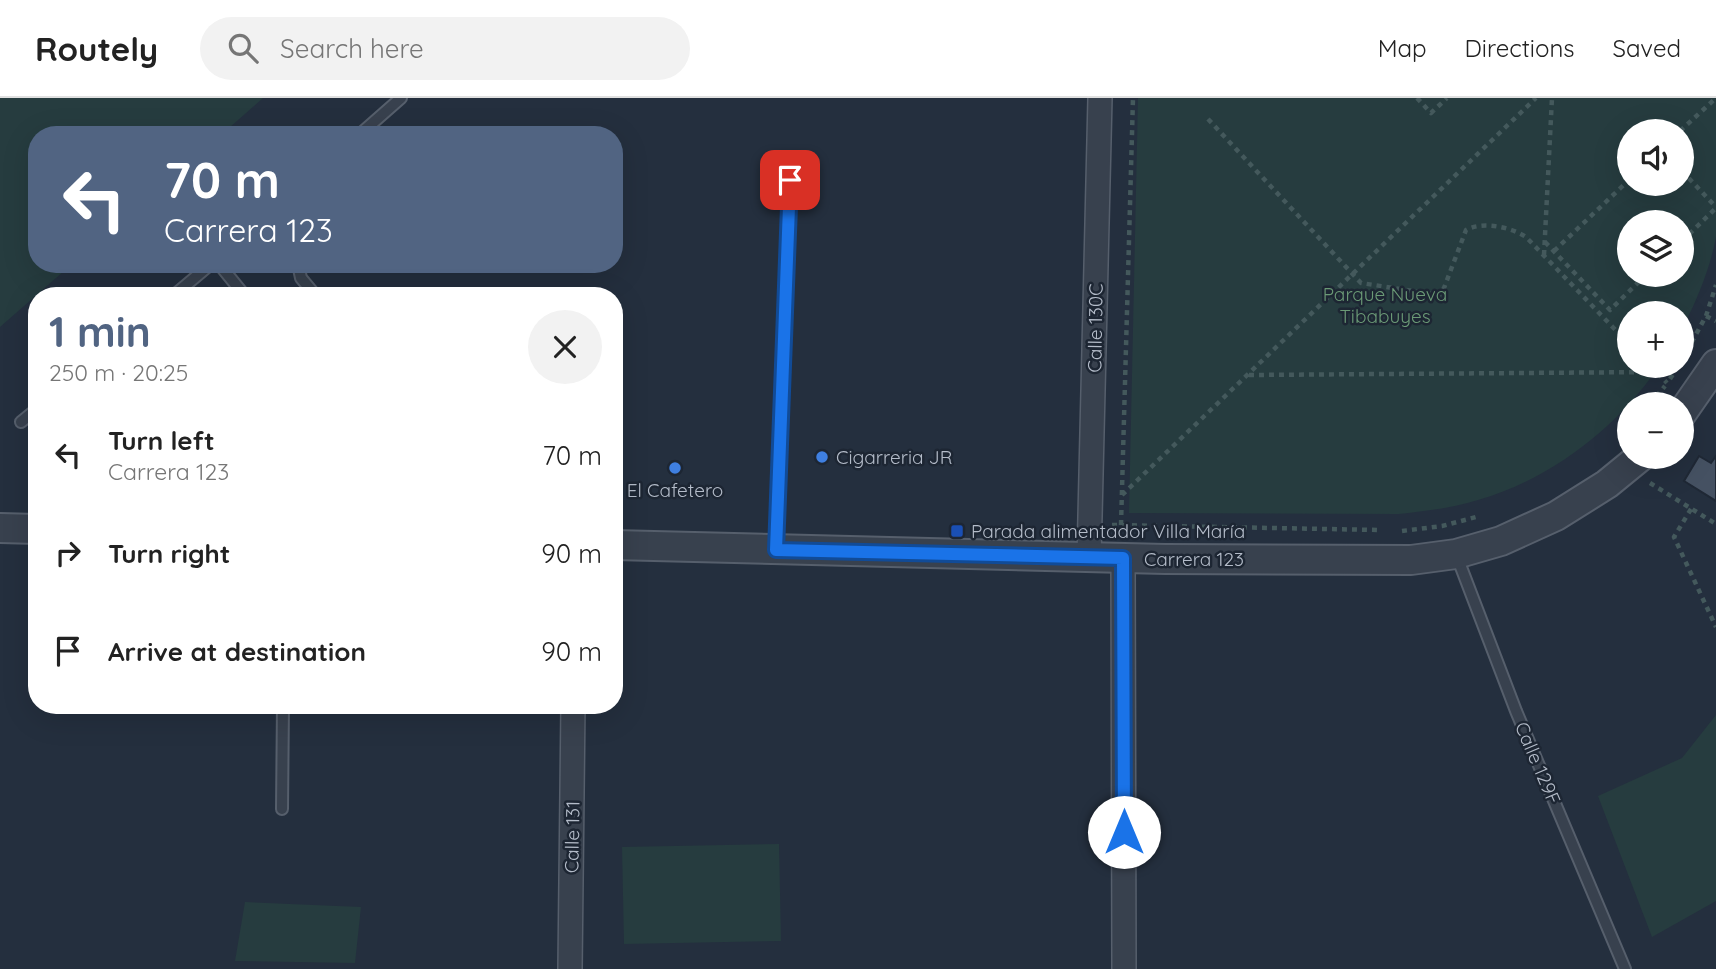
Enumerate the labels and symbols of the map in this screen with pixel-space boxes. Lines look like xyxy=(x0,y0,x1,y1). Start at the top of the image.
pin xyxy=(760,150,820,210)
park label: Parque Nueva Tibabuyes xyxy=(1323,282,1447,328)
street label: Calle 130C xyxy=(1082,283,1108,373)
place label: Cigarreria JR xyxy=(836,445,952,469)
marker: Cigarreria JR xyxy=(814,449,830,465)
marker: El Cafetero xyxy=(667,460,683,476)
place label: El Cafetero xyxy=(627,478,723,502)
place label: Parada alimentador Villa María xyxy=(971,519,1245,543)
marker: Parada alimentador Villa María xyxy=(949,523,965,539)
street label: Carrera 123 xyxy=(1144,547,1244,571)
street label: Calle 129F xyxy=(1510,718,1566,808)
position arrow xyxy=(1087,795,1161,869)
street label: Calle 131 xyxy=(559,801,585,873)

